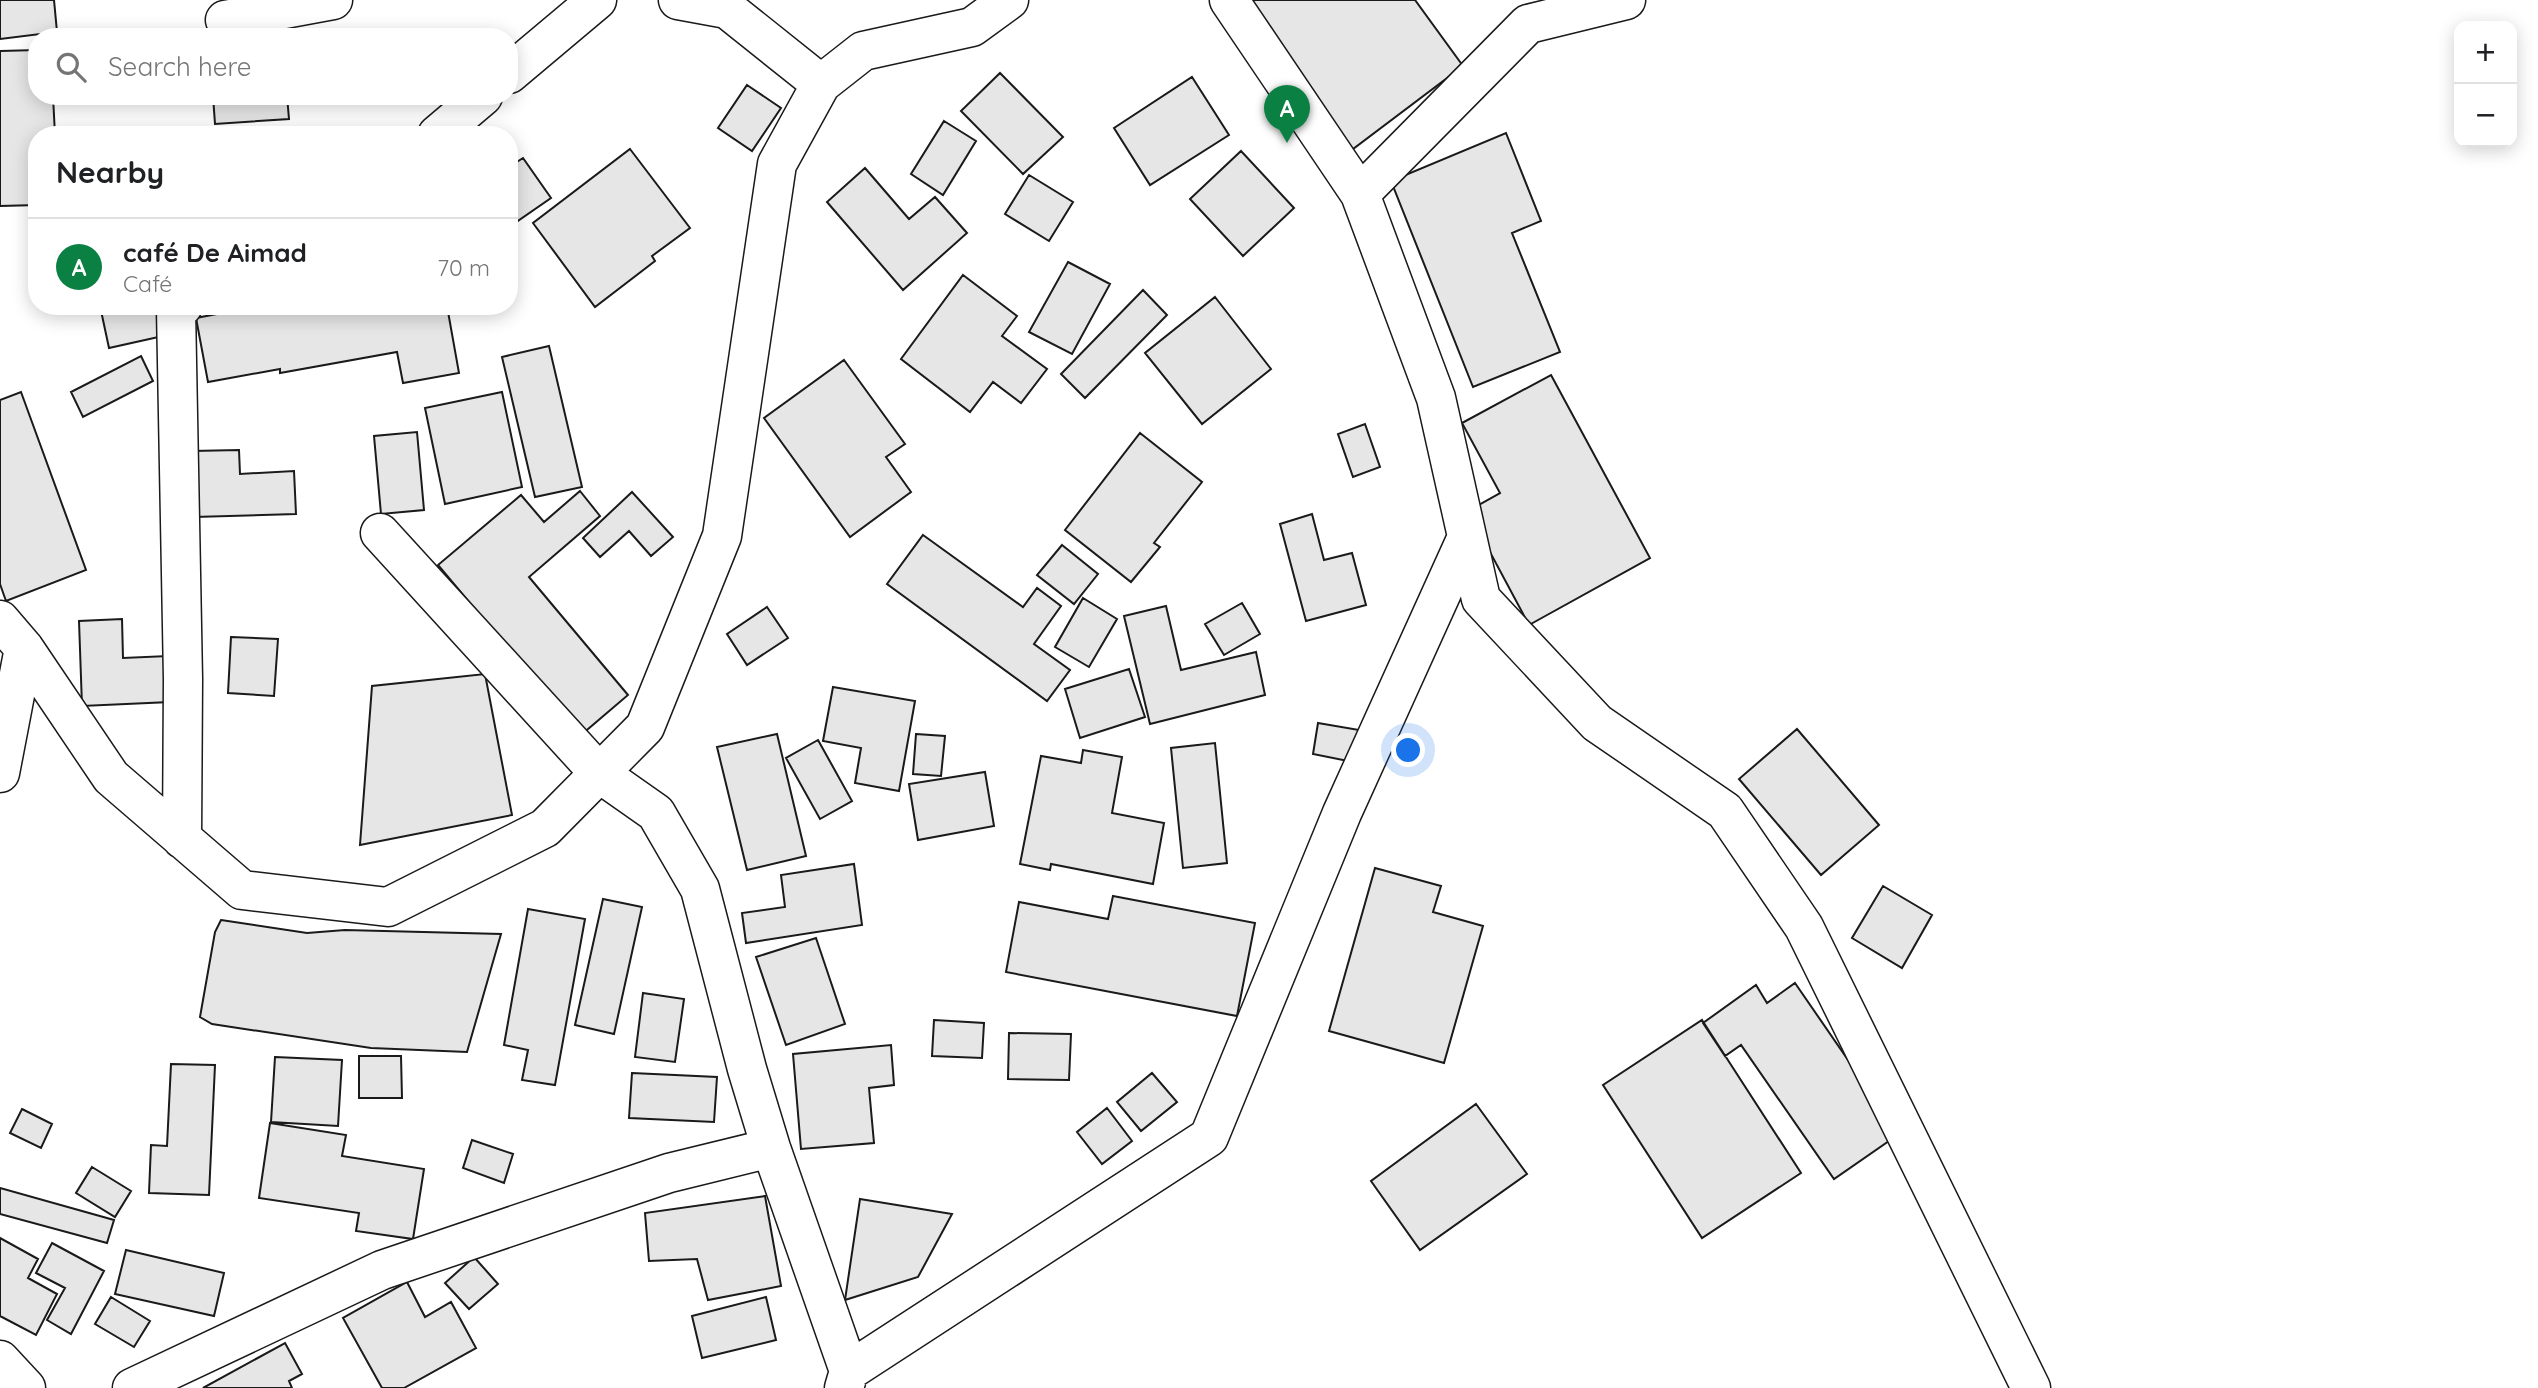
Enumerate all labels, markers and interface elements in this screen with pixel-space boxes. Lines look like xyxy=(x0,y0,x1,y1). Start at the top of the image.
map controls xyxy=(2454,21,2517,147)
button: + xyxy=(2454,21,2517,84)
search box xyxy=(28,28,518,105)
icon: search xyxy=(52,48,90,86)
text: Search here xyxy=(108,50,252,83)
button: − xyxy=(2454,84,2517,147)
pin: A xyxy=(1264,85,1310,143)
text: Nearby xyxy=(56,153,164,191)
text: café De Aimad xyxy=(123,236,307,269)
text: A xyxy=(72,253,86,282)
text: 70 m xyxy=(437,253,490,282)
text: Café xyxy=(123,269,172,298)
your location xyxy=(1391,733,1425,767)

